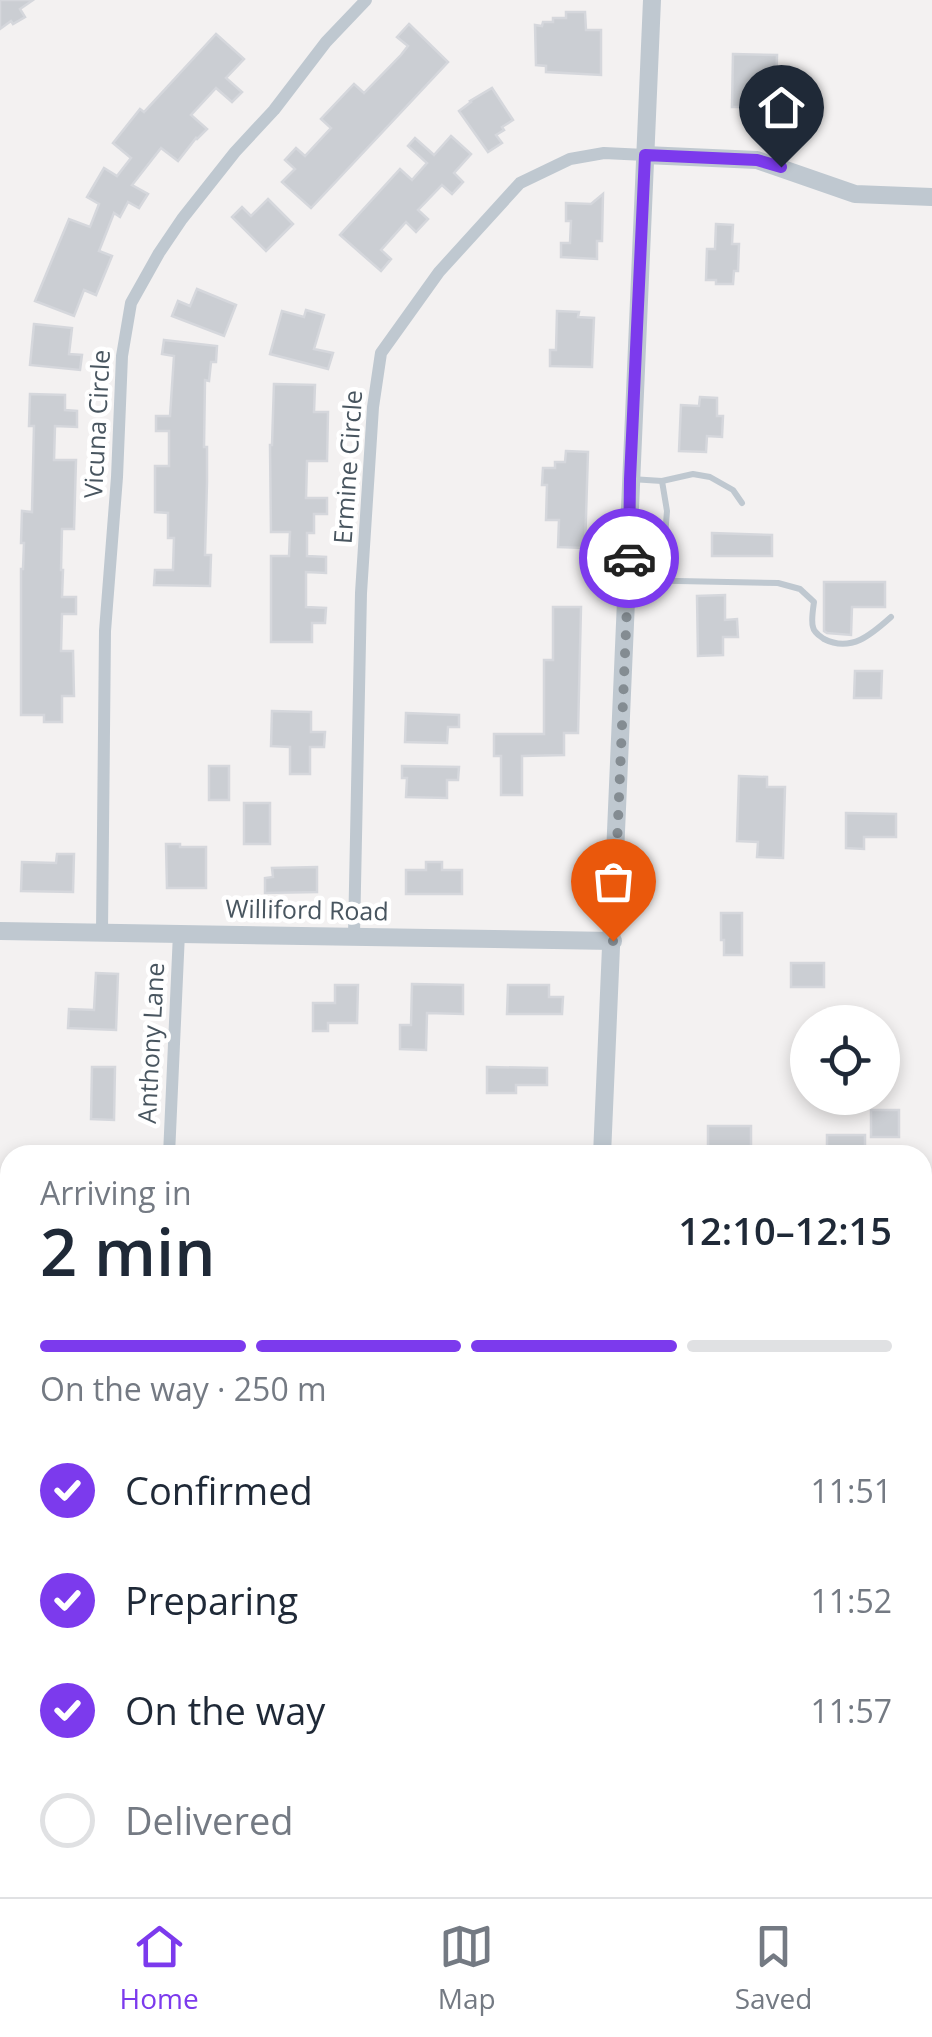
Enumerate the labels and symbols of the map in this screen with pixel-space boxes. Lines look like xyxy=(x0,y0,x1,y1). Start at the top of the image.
pin xyxy=(739,65,824,168)
street label: Vicuna Circle xyxy=(75,349,117,499)
street label: Ermine Circle xyxy=(325,389,369,545)
courier xyxy=(579,508,679,608)
pin xyxy=(571,839,656,942)
street label: Williford Road xyxy=(225,891,389,927)
street label: Anthony Lane xyxy=(129,962,171,1124)

